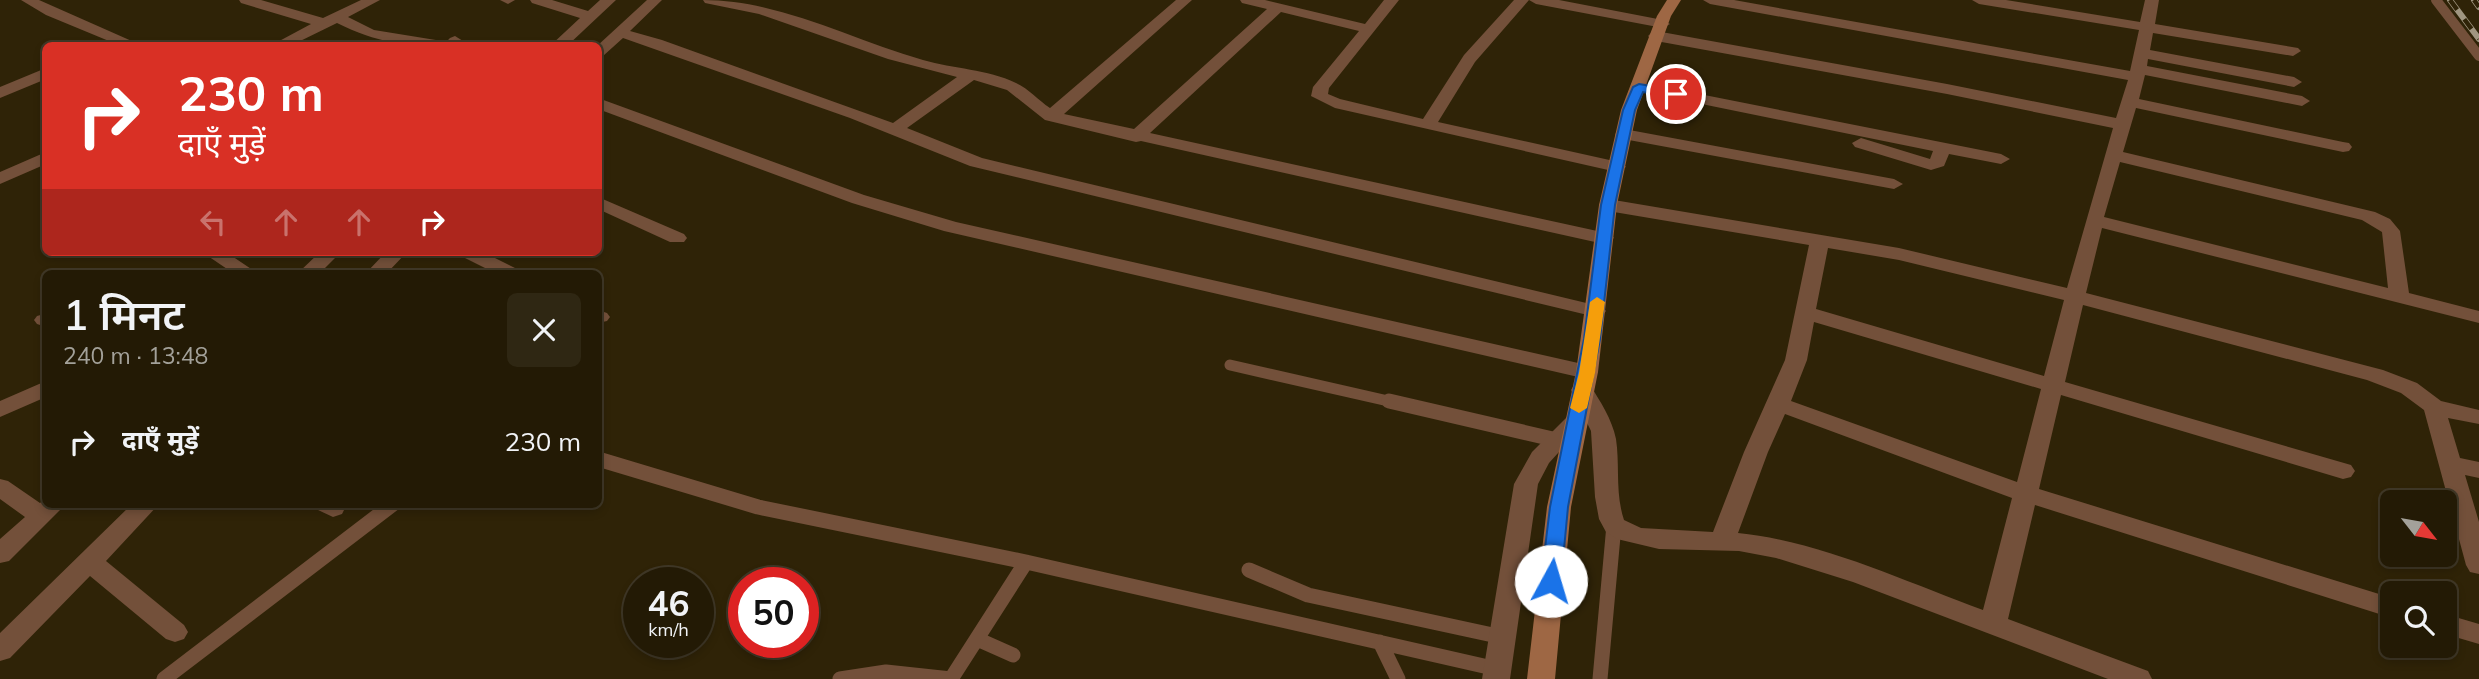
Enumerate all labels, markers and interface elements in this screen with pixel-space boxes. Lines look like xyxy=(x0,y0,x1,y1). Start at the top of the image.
text: 230 m xyxy=(178,62,324,123)
pin xyxy=(1646,64,1706,124)
icon: right xyxy=(63,70,154,161)
icon: arrive xyxy=(1657,75,1695,113)
text: दाएँ मुड़ें xyxy=(178,123,266,163)
icon: left xyxy=(194,203,232,241)
icon: ahead xyxy=(267,203,305,241)
icon: ahead xyxy=(340,203,378,241)
icon: right xyxy=(413,203,451,241)
text: 1 मिनट xyxy=(63,288,185,341)
button: close xyxy=(507,293,581,367)
text: 240 m · 13:48 xyxy=(63,341,208,370)
icon: right xyxy=(63,423,101,461)
text: दाएँ मुड़ें xyxy=(122,423,199,456)
text: 230 m xyxy=(505,425,581,458)
north arrow xyxy=(2380,490,2457,567)
map controls xyxy=(2380,490,2457,658)
position arrow xyxy=(1514,544,1588,618)
speed limit sign: 50 xyxy=(728,567,819,658)
text: 46 xyxy=(647,581,690,625)
button: search xyxy=(2380,581,2457,658)
text: km/h xyxy=(648,618,689,641)

